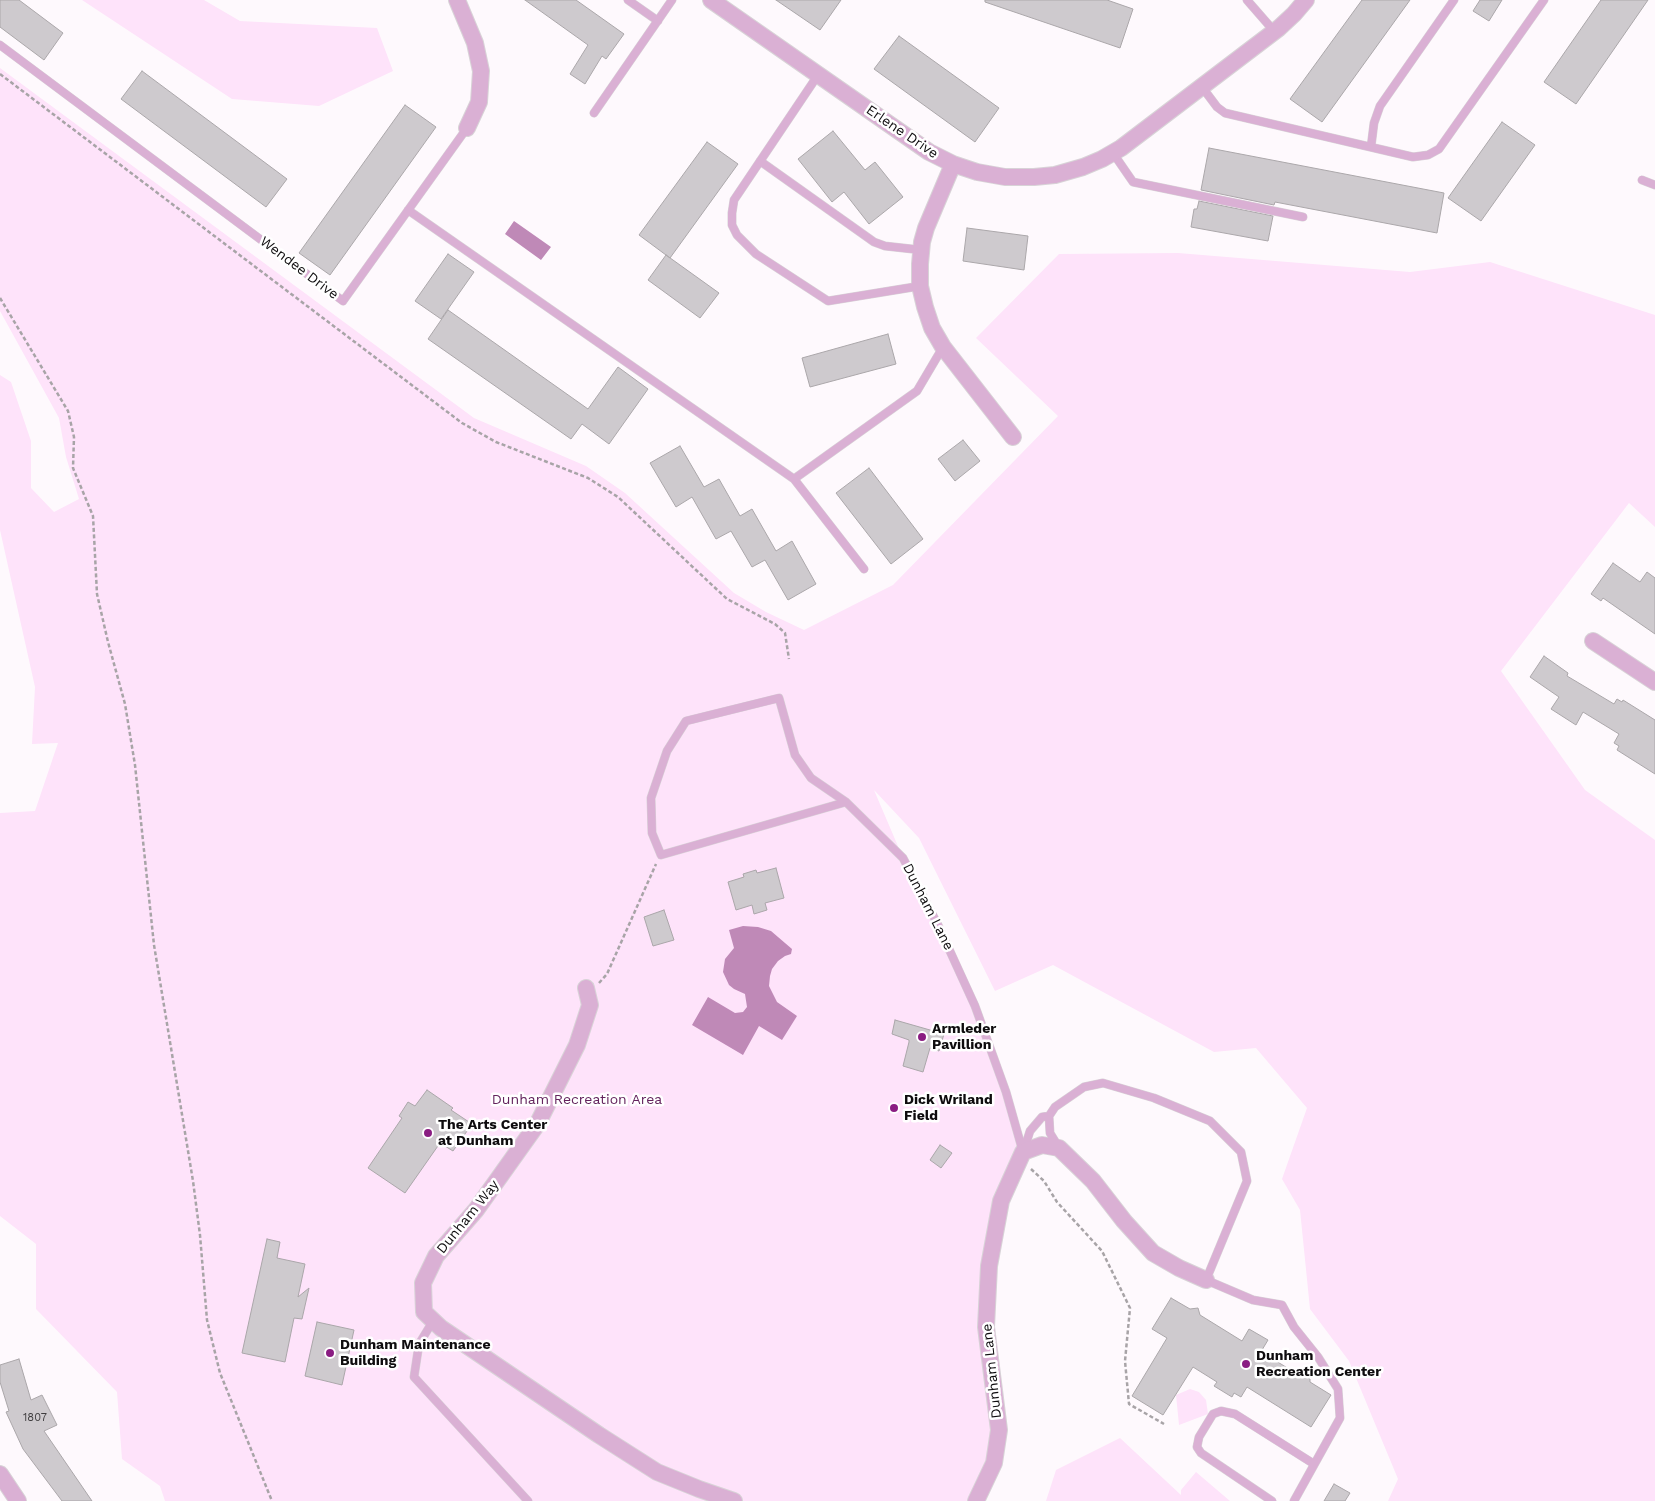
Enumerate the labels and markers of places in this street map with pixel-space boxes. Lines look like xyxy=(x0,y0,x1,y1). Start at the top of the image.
place label: Armleder Pavillion xyxy=(932,1021,996,1054)
marker: Armleder Pavillion xyxy=(916,1031,928,1043)
place label: Dick Wriland Field xyxy=(904,1092,993,1124)
marker: Dick Wriland Field xyxy=(888,1102,900,1114)
place label: The Arts Center at Dunham xyxy=(438,1117,547,1150)
marker: The Arts Center at Dunham xyxy=(422,1127,434,1139)
place label: Dunham Maintenance Building xyxy=(340,1337,491,1370)
marker: Dunham Maintenance Building xyxy=(324,1347,336,1359)
place label: Dunham Recreation Center xyxy=(1256,1348,1381,1380)
marker: Dunham Recreation Center xyxy=(1240,1358,1252,1370)

